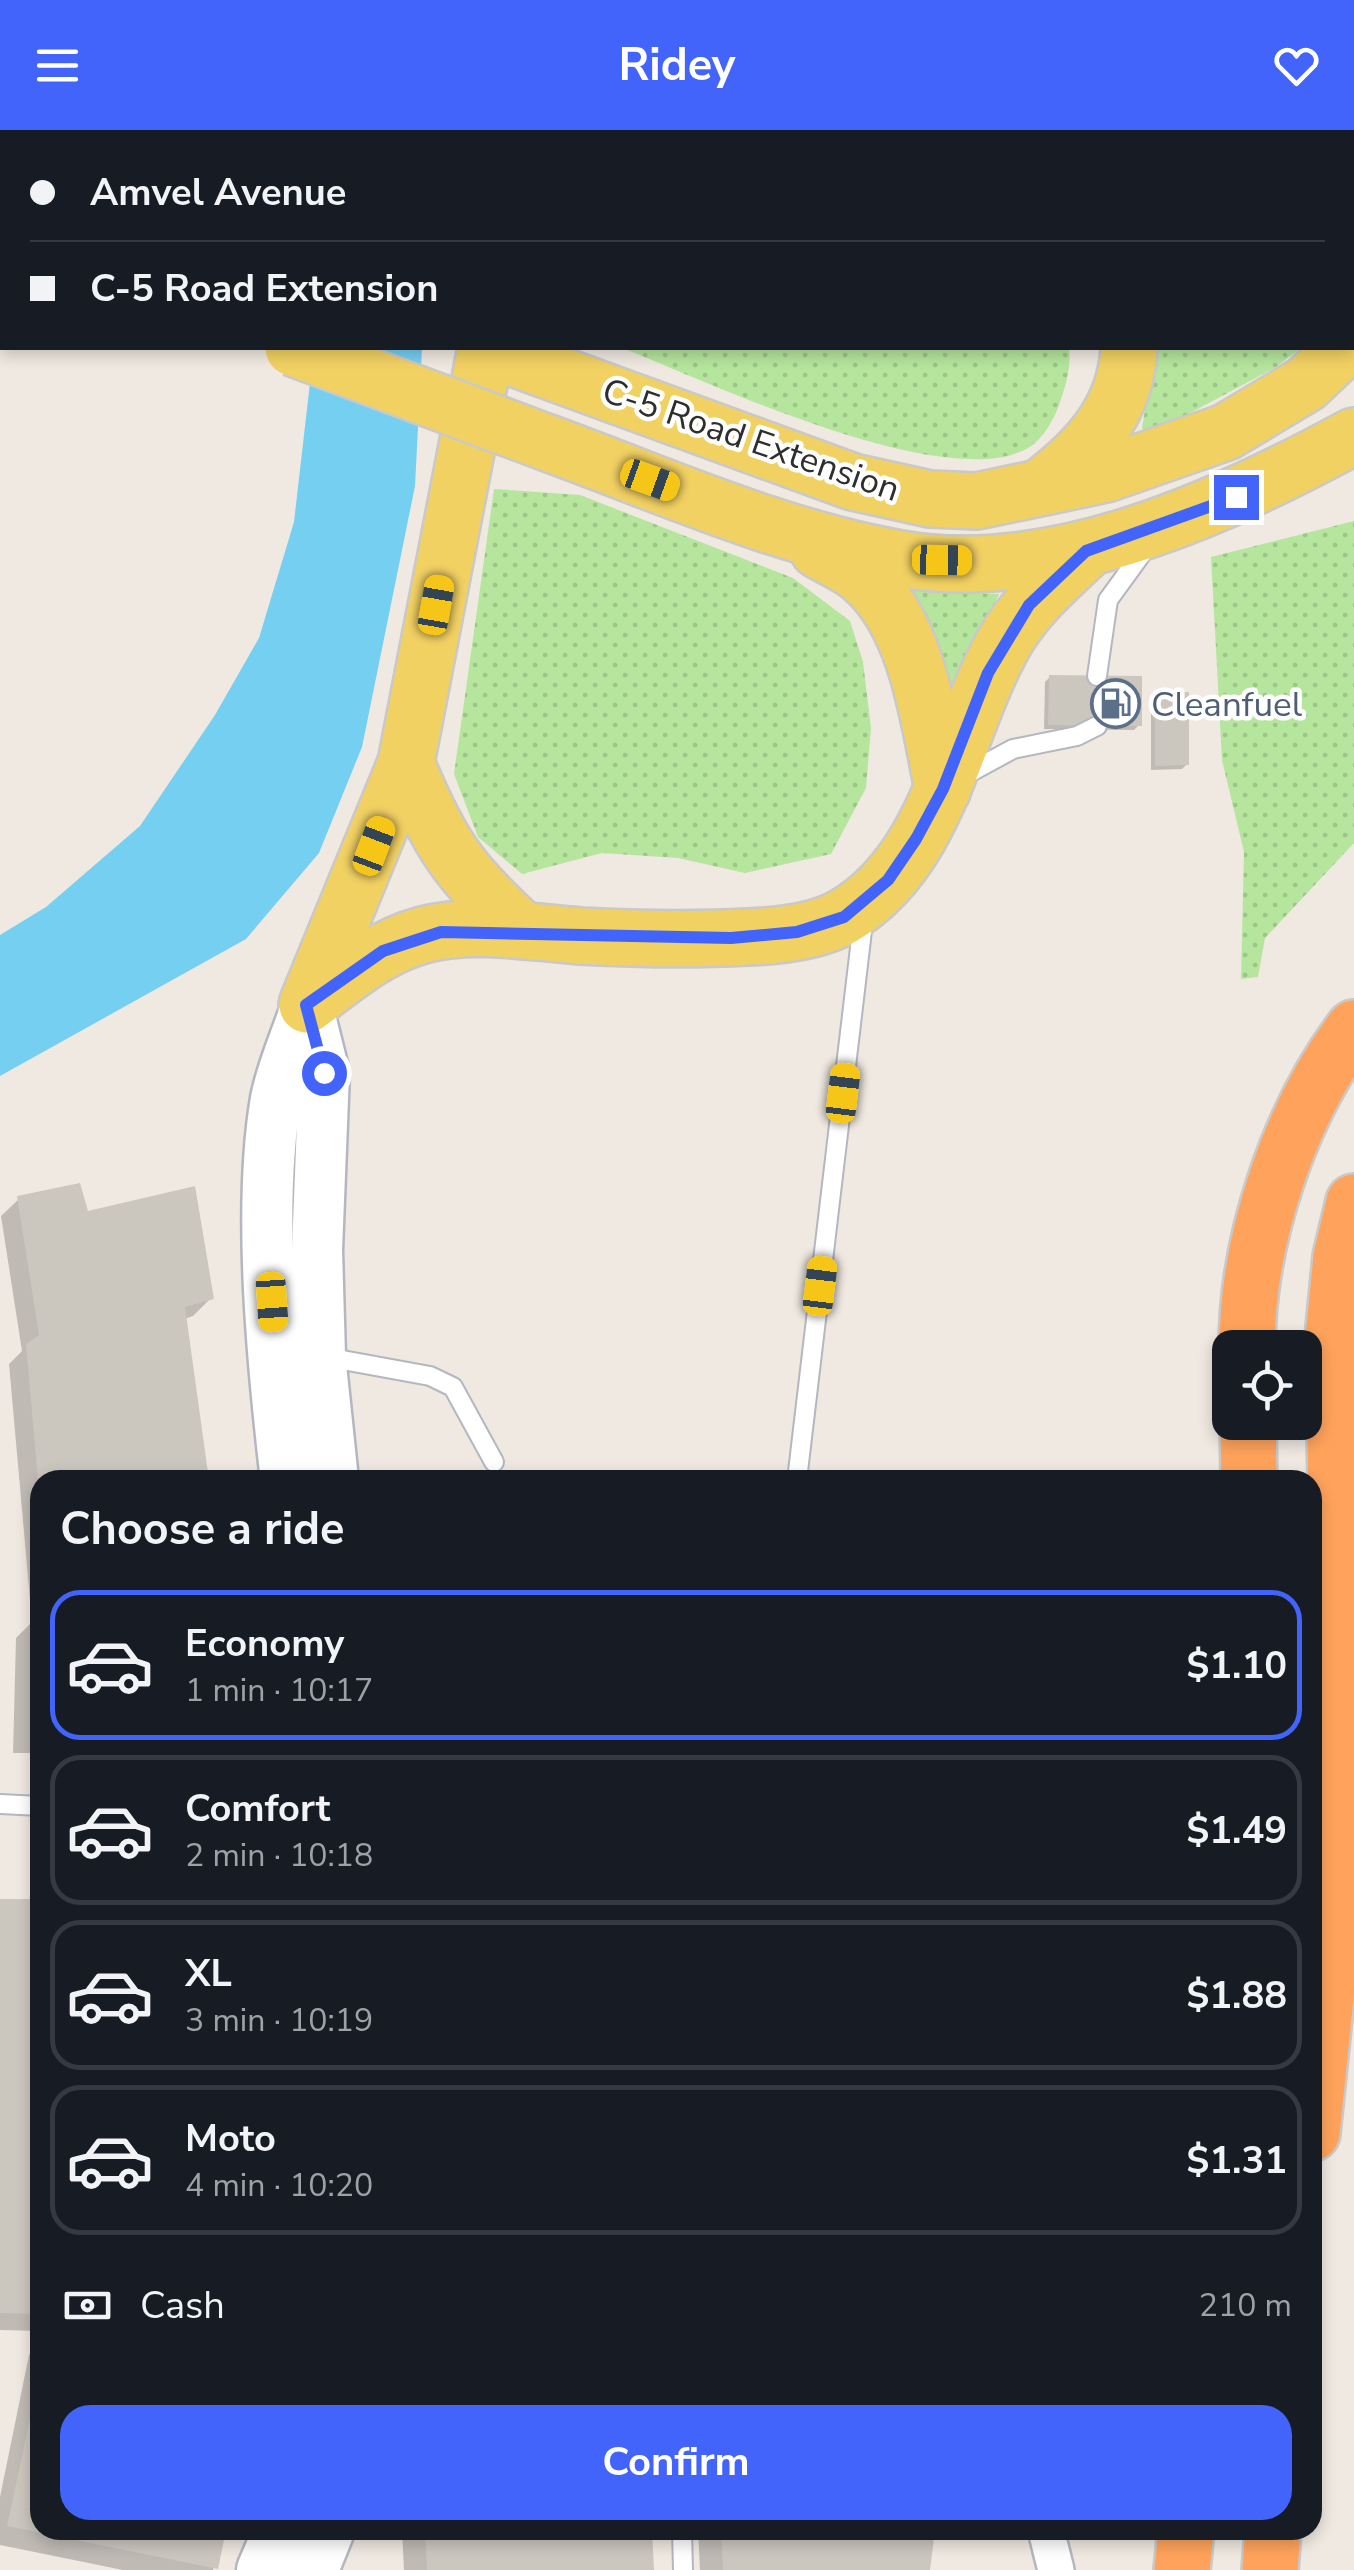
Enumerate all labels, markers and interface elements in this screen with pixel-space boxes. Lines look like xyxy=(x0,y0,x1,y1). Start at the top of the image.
text: Ridey xyxy=(618,35,736,96)
icon: menu xyxy=(30,38,85,93)
icon: heart xyxy=(1269,38,1324,93)
text: Amvel Avenue xyxy=(90,167,346,218)
text: C-5 Road Extension xyxy=(90,263,438,314)
street label: C-5 Road Extension xyxy=(596,367,906,513)
car xyxy=(617,456,683,504)
route end xyxy=(1214,475,1259,520)
car xyxy=(912,544,972,576)
car xyxy=(416,573,456,637)
fuel station icon: Cleanfuel xyxy=(1090,678,1142,730)
place label: Cleanfuel xyxy=(1151,681,1303,728)
car xyxy=(349,813,399,879)
route start xyxy=(302,1051,347,1096)
car xyxy=(824,1061,862,1125)
car xyxy=(801,1254,839,1318)
car xyxy=(255,1271,289,1333)
map controls xyxy=(1212,1330,1322,1440)
button: locate xyxy=(1212,1330,1322,1440)
text: Choose a ride xyxy=(60,1499,345,1560)
text: Economy xyxy=(185,1618,344,1669)
icon: car xyxy=(65,1620,155,1710)
text: $1.10 xyxy=(1186,1640,1287,1691)
text: 1 min · 10:17 xyxy=(185,1669,373,1712)
text: Comfort xyxy=(185,1783,330,1834)
icon: car xyxy=(65,1785,155,1875)
text: $1.49 xyxy=(1186,1805,1287,1856)
text: 2 min · 10:18 xyxy=(185,1834,373,1877)
text: XL xyxy=(185,1948,232,1999)
icon: car xyxy=(65,1950,155,2040)
text: $1.88 xyxy=(1186,1970,1287,2021)
text: 3 min · 10:19 xyxy=(185,1999,373,2042)
text: Moto xyxy=(185,2113,276,2164)
icon: car xyxy=(65,2115,155,2205)
text: $1.31 xyxy=(1186,2135,1287,2186)
text: 4 min · 10:20 xyxy=(185,2164,373,2207)
icon: cash xyxy=(60,2278,115,2333)
text: Cash xyxy=(140,2280,225,2331)
text: 210 m xyxy=(1199,2284,1292,2327)
button: Confirm xyxy=(60,2405,1292,2520)

